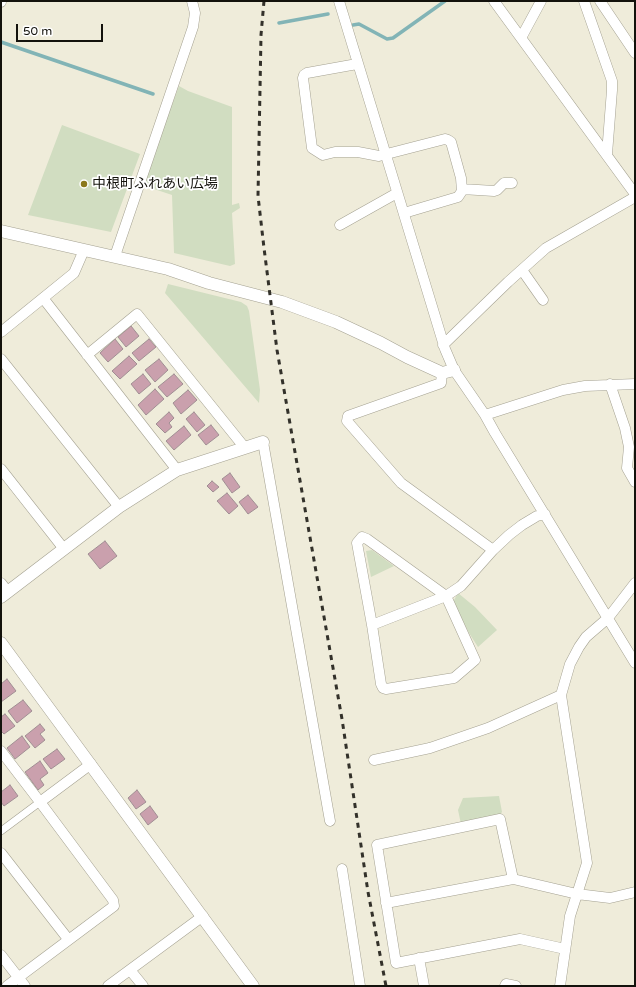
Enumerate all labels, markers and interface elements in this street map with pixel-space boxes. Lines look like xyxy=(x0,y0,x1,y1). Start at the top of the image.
scale bar xyxy=(18,16,105,42)
text: 50 m xyxy=(23,24,52,38)
place label: 中根町ふれあい広場 xyxy=(92,176,218,192)
marker: 中根町ふれあい広場 xyxy=(79,179,89,189)

